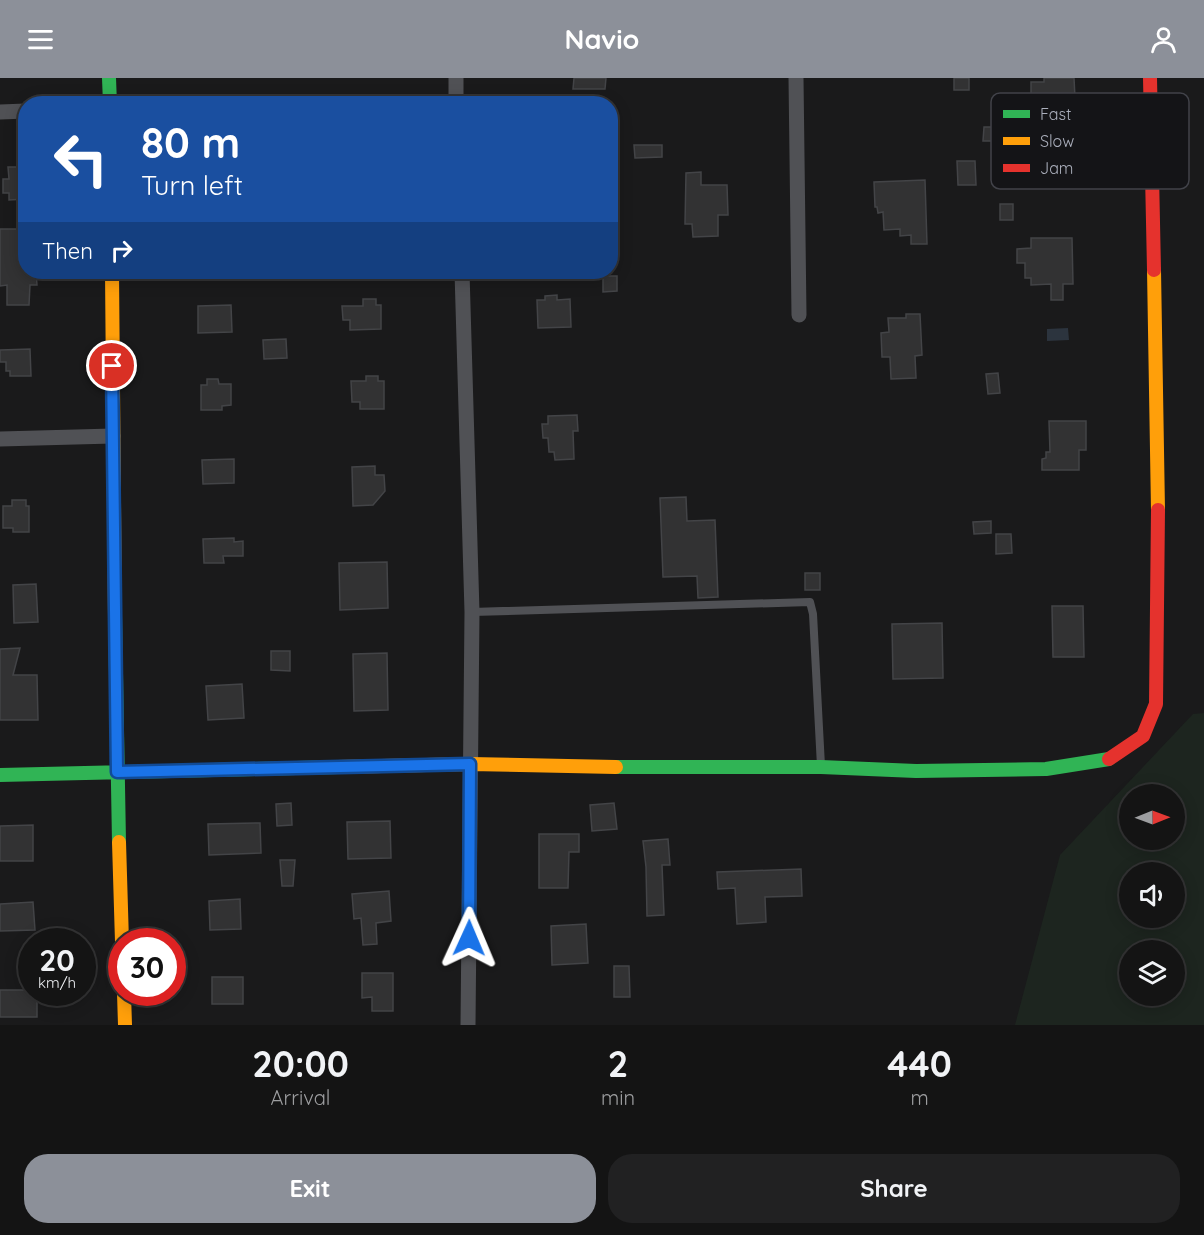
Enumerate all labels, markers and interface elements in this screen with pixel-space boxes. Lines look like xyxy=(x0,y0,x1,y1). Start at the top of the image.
text: Navio xyxy=(565,22,639,56)
icon: menu xyxy=(24,23,57,56)
icon: person xyxy=(1147,23,1180,56)
legend xyxy=(991,93,1189,189)
text: Fast xyxy=(1040,104,1071,124)
text: 80 m xyxy=(141,116,240,169)
icon: left xyxy=(42,120,120,198)
text: Slow xyxy=(1040,131,1074,151)
text: Jam xyxy=(1040,158,1073,178)
text: Turn left xyxy=(141,168,243,202)
icon: right xyxy=(105,234,138,267)
text: Then xyxy=(42,237,93,265)
pin xyxy=(86,340,137,391)
icon: arrive xyxy=(95,349,128,382)
north arrow xyxy=(1119,784,1185,850)
map controls xyxy=(1119,784,1185,1006)
button: sound xyxy=(1119,862,1185,928)
position arrow xyxy=(437,906,501,970)
speed limit sign: 30 xyxy=(108,928,186,1006)
button: layers xyxy=(1119,940,1185,1006)
text: 20 xyxy=(39,941,75,979)
text: km/h xyxy=(38,973,76,992)
text: 20:00 xyxy=(252,1041,349,1086)
text: 2 xyxy=(608,1041,628,1086)
text: 440 xyxy=(887,1041,952,1086)
text: Arrival xyxy=(271,1085,330,1110)
text: min xyxy=(601,1085,635,1110)
text: m xyxy=(910,1085,929,1110)
button: Exit xyxy=(24,1154,596,1223)
button: Share xyxy=(608,1154,1180,1223)

